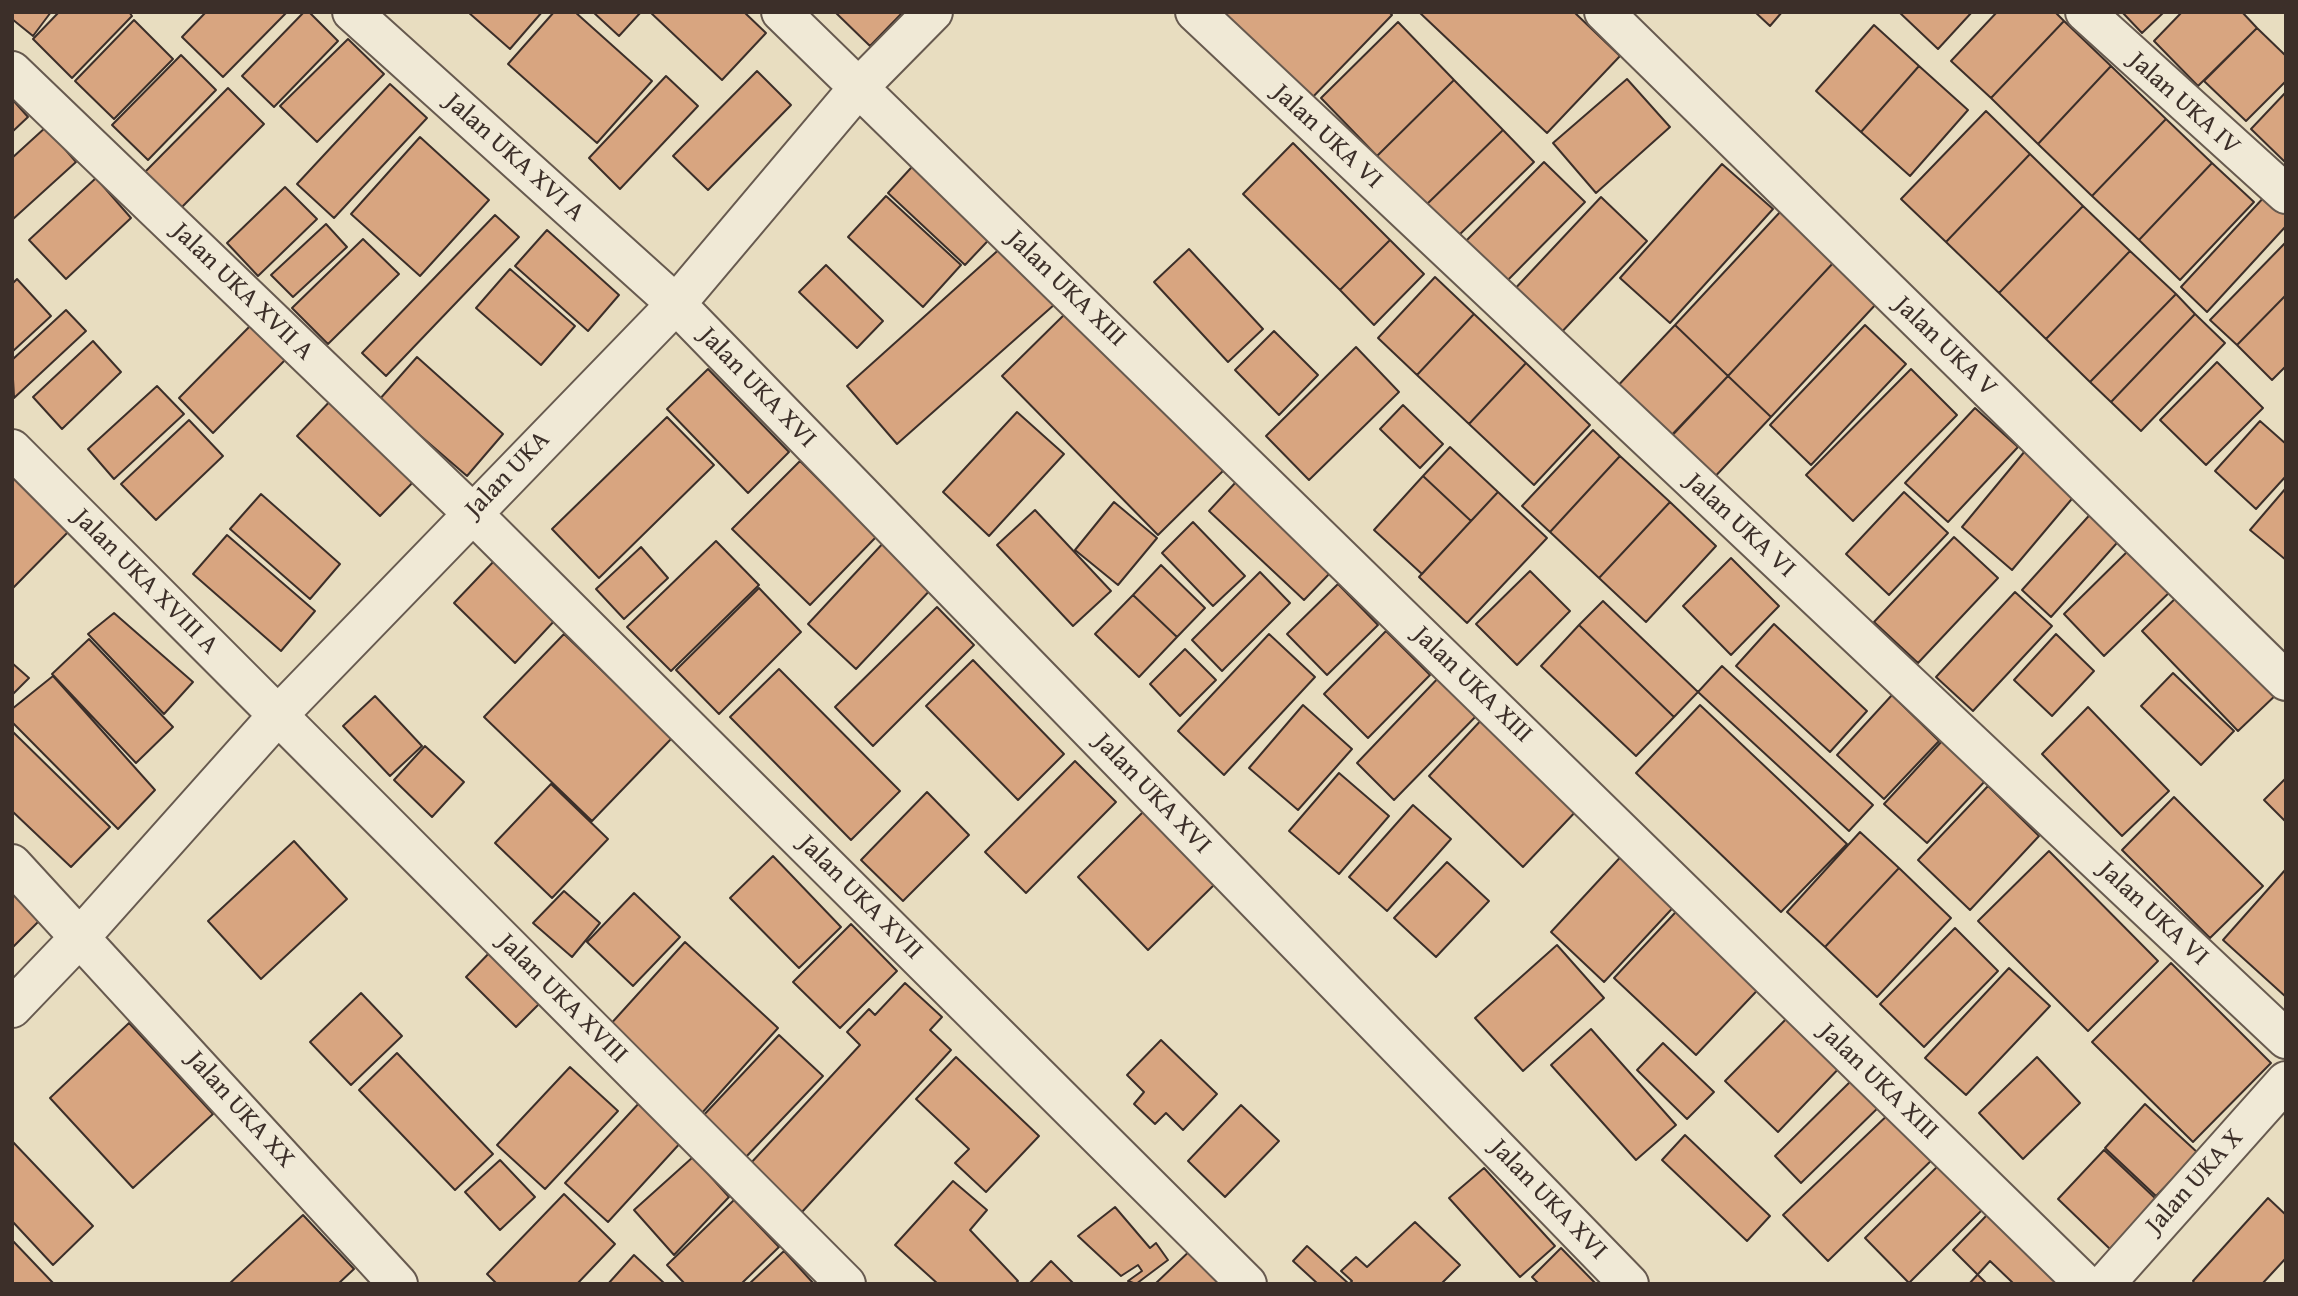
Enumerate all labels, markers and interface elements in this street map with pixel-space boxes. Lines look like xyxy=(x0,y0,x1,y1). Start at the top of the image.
street label: Jalan UKA IV xyxy=(2122,46,2246,162)
street label: Jalan UKA VI xyxy=(1265,78,1389,196)
street label: Jalan UKA XVI A xyxy=(438,87,590,229)
street label: Jalan UKA XVII A xyxy=(165,217,319,367)
street label: Jalan UKA XIII xyxy=(1000,224,1132,354)
street label: Jalan UKA V xyxy=(1887,290,2003,404)
street label: Jalan UKA XVI xyxy=(692,321,822,455)
street label: Jalan UKA xyxy=(459,425,557,525)
street label: Jalan UKA VI xyxy=(1678,467,1802,585)
street label: Jalan UKA XVIII A xyxy=(66,503,224,661)
street label: Jalan UKA XIII xyxy=(1406,620,1538,750)
street label: Jalan UKA XVI xyxy=(1087,727,1217,861)
street label: Jalan UKA XVII xyxy=(791,829,929,967)
street label: Jalan UKA VI xyxy=(2091,855,2215,973)
street label: Jalan UKA XVIII xyxy=(490,927,634,1071)
street label: Jalan UKA XIII xyxy=(1812,1017,1944,1147)
street label: Jalan UKA XX xyxy=(179,1045,301,1175)
street label: Jalan UKA X xyxy=(2140,1123,2250,1241)
street label: Jalan UKA XVI xyxy=(1483,1133,1613,1267)

